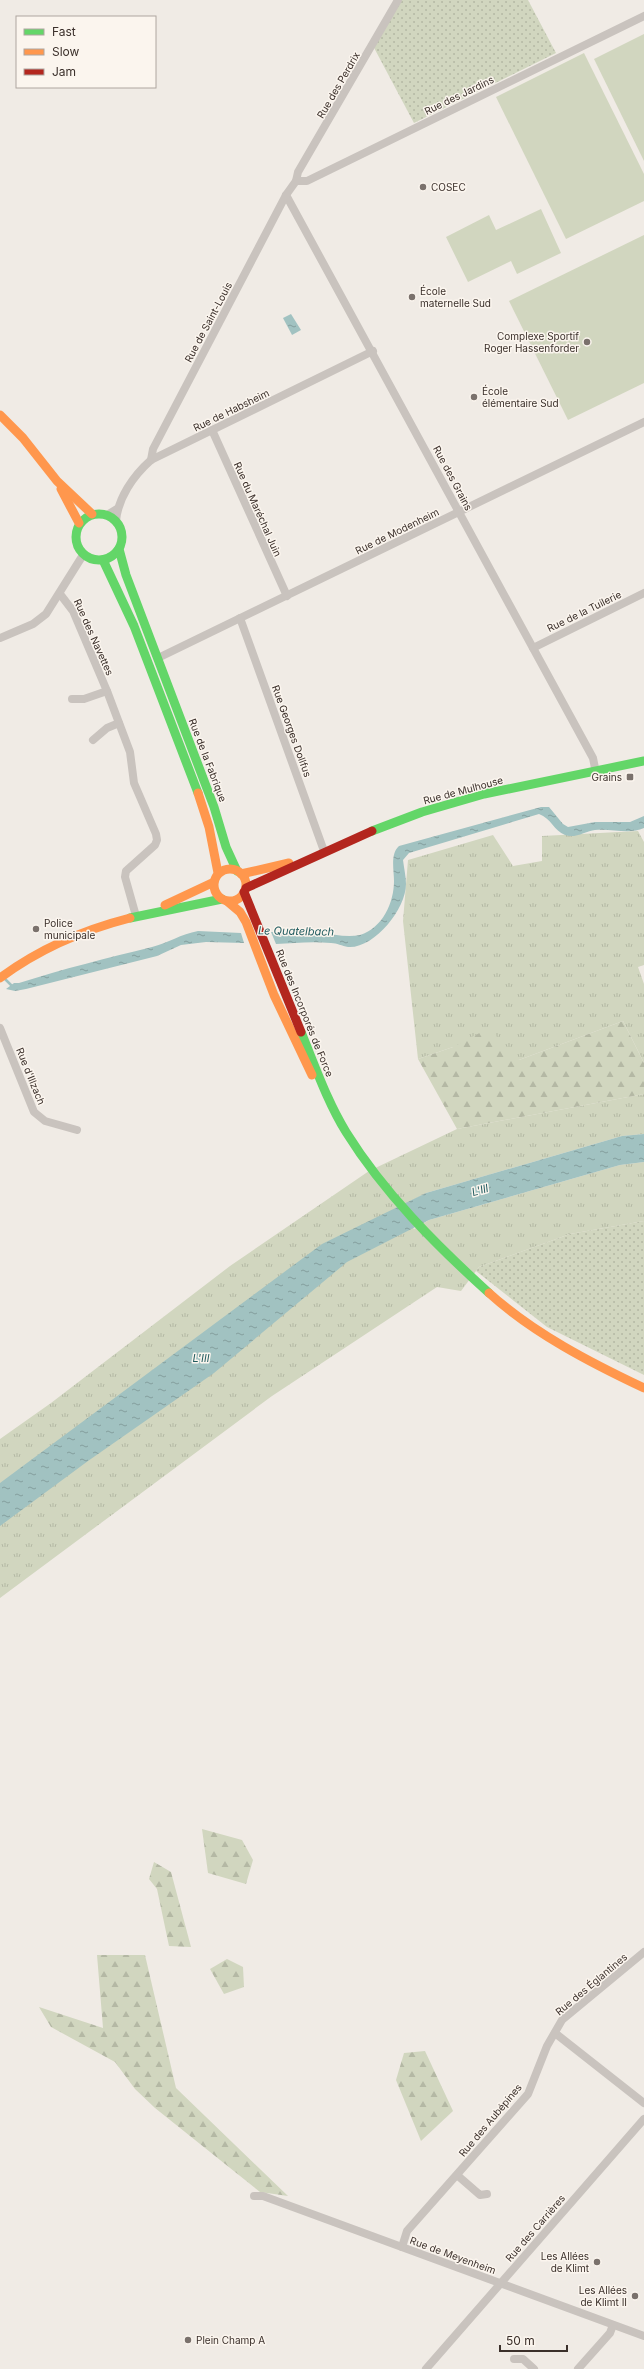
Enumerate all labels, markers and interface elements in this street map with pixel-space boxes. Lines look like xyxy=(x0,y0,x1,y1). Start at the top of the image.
legend xyxy=(16,16,156,88)
text: Fast xyxy=(52,24,76,39)
text: Slow xyxy=(52,44,80,59)
street label: Rue des Perdrix xyxy=(314,49,362,120)
text: Jam xyxy=(52,64,76,79)
street label: Rue des Jardins xyxy=(422,73,496,117)
place label: COSEC xyxy=(431,181,466,193)
marker: COSEC xyxy=(418,182,428,192)
street label: Rue de Saint-Louis xyxy=(182,280,234,364)
place label: École maternelle Sud xyxy=(420,284,491,309)
marker: École maternelle Sud xyxy=(407,292,417,302)
place label: Complexe Sportif Roger Hassenforder xyxy=(484,330,579,354)
marker: Complexe Sportif Roger Hassenforder xyxy=(582,337,592,347)
place label: École élémentaire Sud xyxy=(482,384,559,409)
street label: Rue de Habsheim xyxy=(191,386,271,434)
marker: École élémentaire Sud xyxy=(469,392,479,402)
street label: Rue des Grains xyxy=(431,444,475,512)
street label: Rue du Maréchal Juin xyxy=(232,460,284,558)
street label: Rue de Modenheim xyxy=(353,506,441,556)
street label: Rue de la Tuilerie xyxy=(545,588,623,634)
street label: Rue des Navettes xyxy=(72,597,116,677)
street label: Rue Georges Dollfus xyxy=(270,683,314,779)
street label: Rue de la Fabrique xyxy=(187,717,229,803)
place label: Grains xyxy=(592,771,622,783)
marker: Grains xyxy=(625,772,635,782)
street label: Rue de Mulhouse xyxy=(422,774,504,806)
place label: Police municipale xyxy=(44,917,95,941)
water label: Le Quatelbach xyxy=(258,923,335,939)
marker: Police municipale xyxy=(31,924,41,934)
street label: Rue des Incorporés de Force xyxy=(274,948,336,1079)
street label: Rue d'Illzach xyxy=(14,1046,48,1106)
water label: L'Ill xyxy=(470,1181,490,1199)
water label: L'Ill xyxy=(193,1351,210,1365)
street label: Rue des Églantines xyxy=(552,1950,629,2017)
street label: Rue des Aubépines xyxy=(456,2081,524,2159)
street label: Rue des Carrières xyxy=(503,2192,567,2264)
street label: Rue de Meyenheim xyxy=(408,2234,498,2276)
place label: Les Allées de Klimt xyxy=(541,2250,590,2274)
marker: Les Allées de Klimt xyxy=(592,2257,602,2267)
place label: Les Allées de Klimt II xyxy=(579,2284,627,2308)
marker: Les Allées de Klimt II xyxy=(630,2291,640,2301)
scale bar xyxy=(500,2327,567,2353)
text: 50 m xyxy=(506,2333,535,2348)
place label: Plein Champ A xyxy=(196,2334,265,2346)
marker: Plein Champ A xyxy=(183,2335,193,2345)

